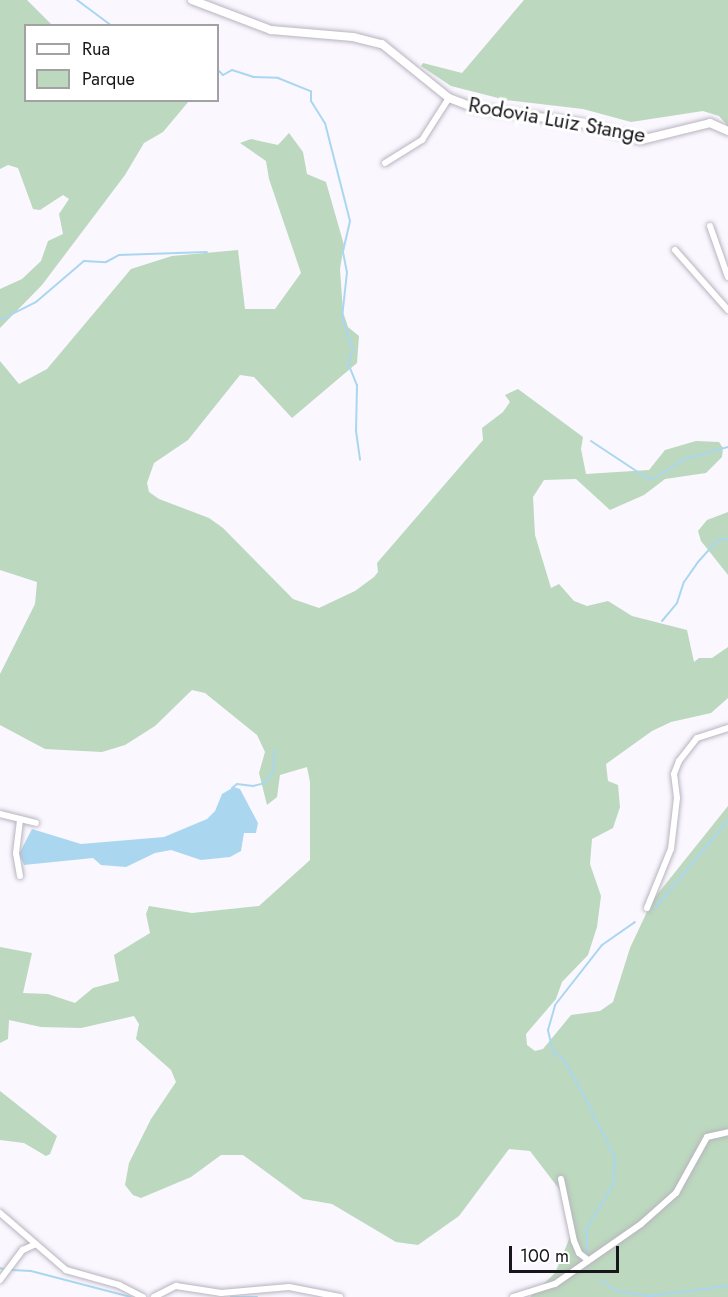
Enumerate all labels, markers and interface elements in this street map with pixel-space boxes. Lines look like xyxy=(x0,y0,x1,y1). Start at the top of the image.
legend xyxy=(24,24,219,102)
text: Rua xyxy=(82,36,110,62)
text: Parque xyxy=(82,66,135,92)
street label: Rodovia Luiz Stange xyxy=(466,92,648,148)
scale bar xyxy=(512,1234,622,1272)
text: 100 m xyxy=(520,1243,569,1269)

